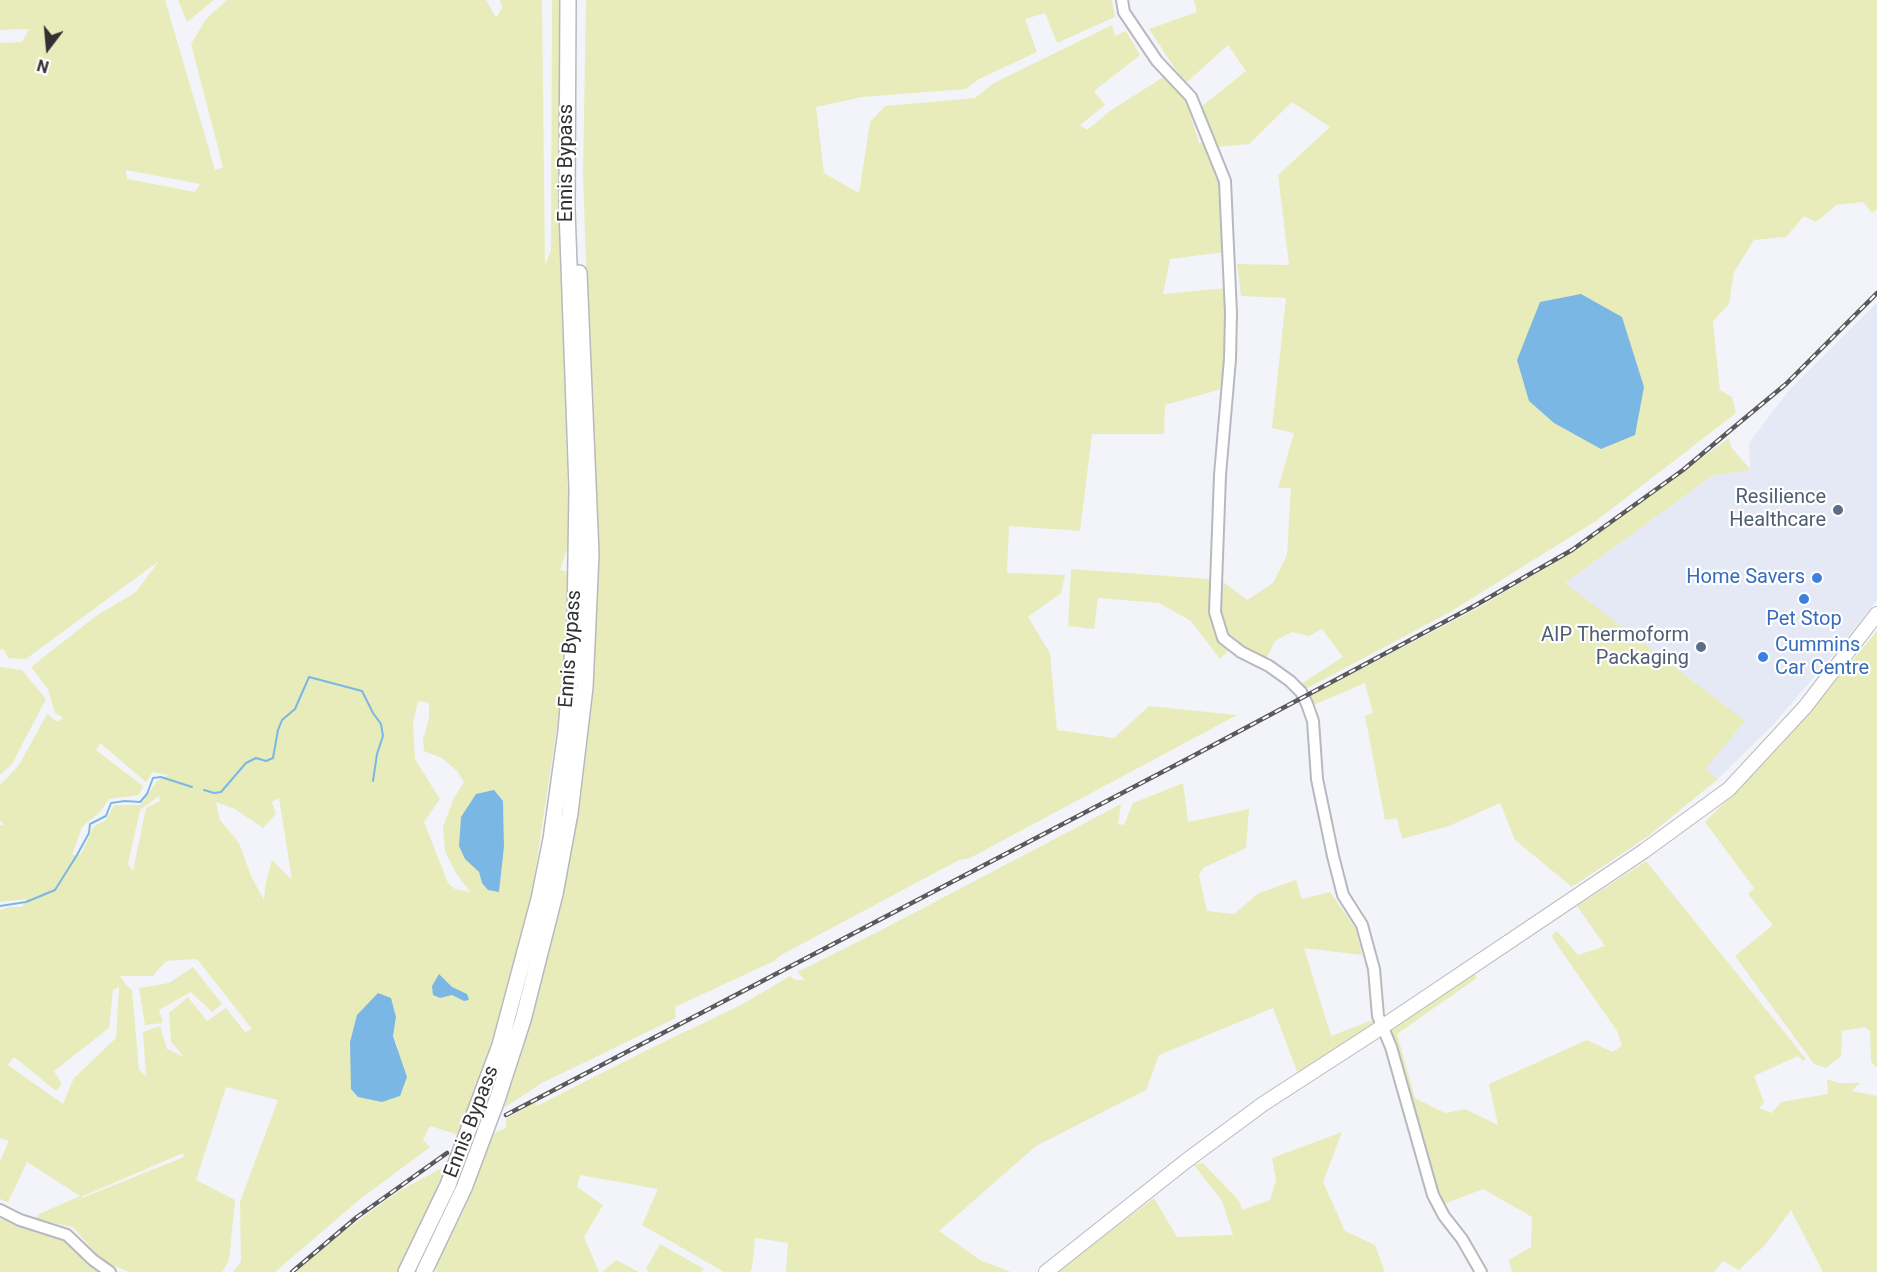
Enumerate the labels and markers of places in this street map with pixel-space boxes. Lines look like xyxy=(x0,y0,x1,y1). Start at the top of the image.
place label: Resilience Healthcare xyxy=(1729,486,1826,533)
marker: Resilience Healthcare xyxy=(1831,503,1845,517)
place label: Home Savers xyxy=(1686,566,1805,590)
marker: Home Savers xyxy=(1810,571,1824,585)
marker: Pet Stop xyxy=(1797,592,1811,606)
place label: Pet Stop xyxy=(1766,608,1842,632)
place label: AIP Thermoform Packaging xyxy=(1541,624,1689,671)
place label: Cummins Car Centre xyxy=(1775,634,1869,681)
marker: AIP Thermoform Packaging xyxy=(1694,640,1708,654)
marker: Cummins Car Centre xyxy=(1756,650,1770,664)

